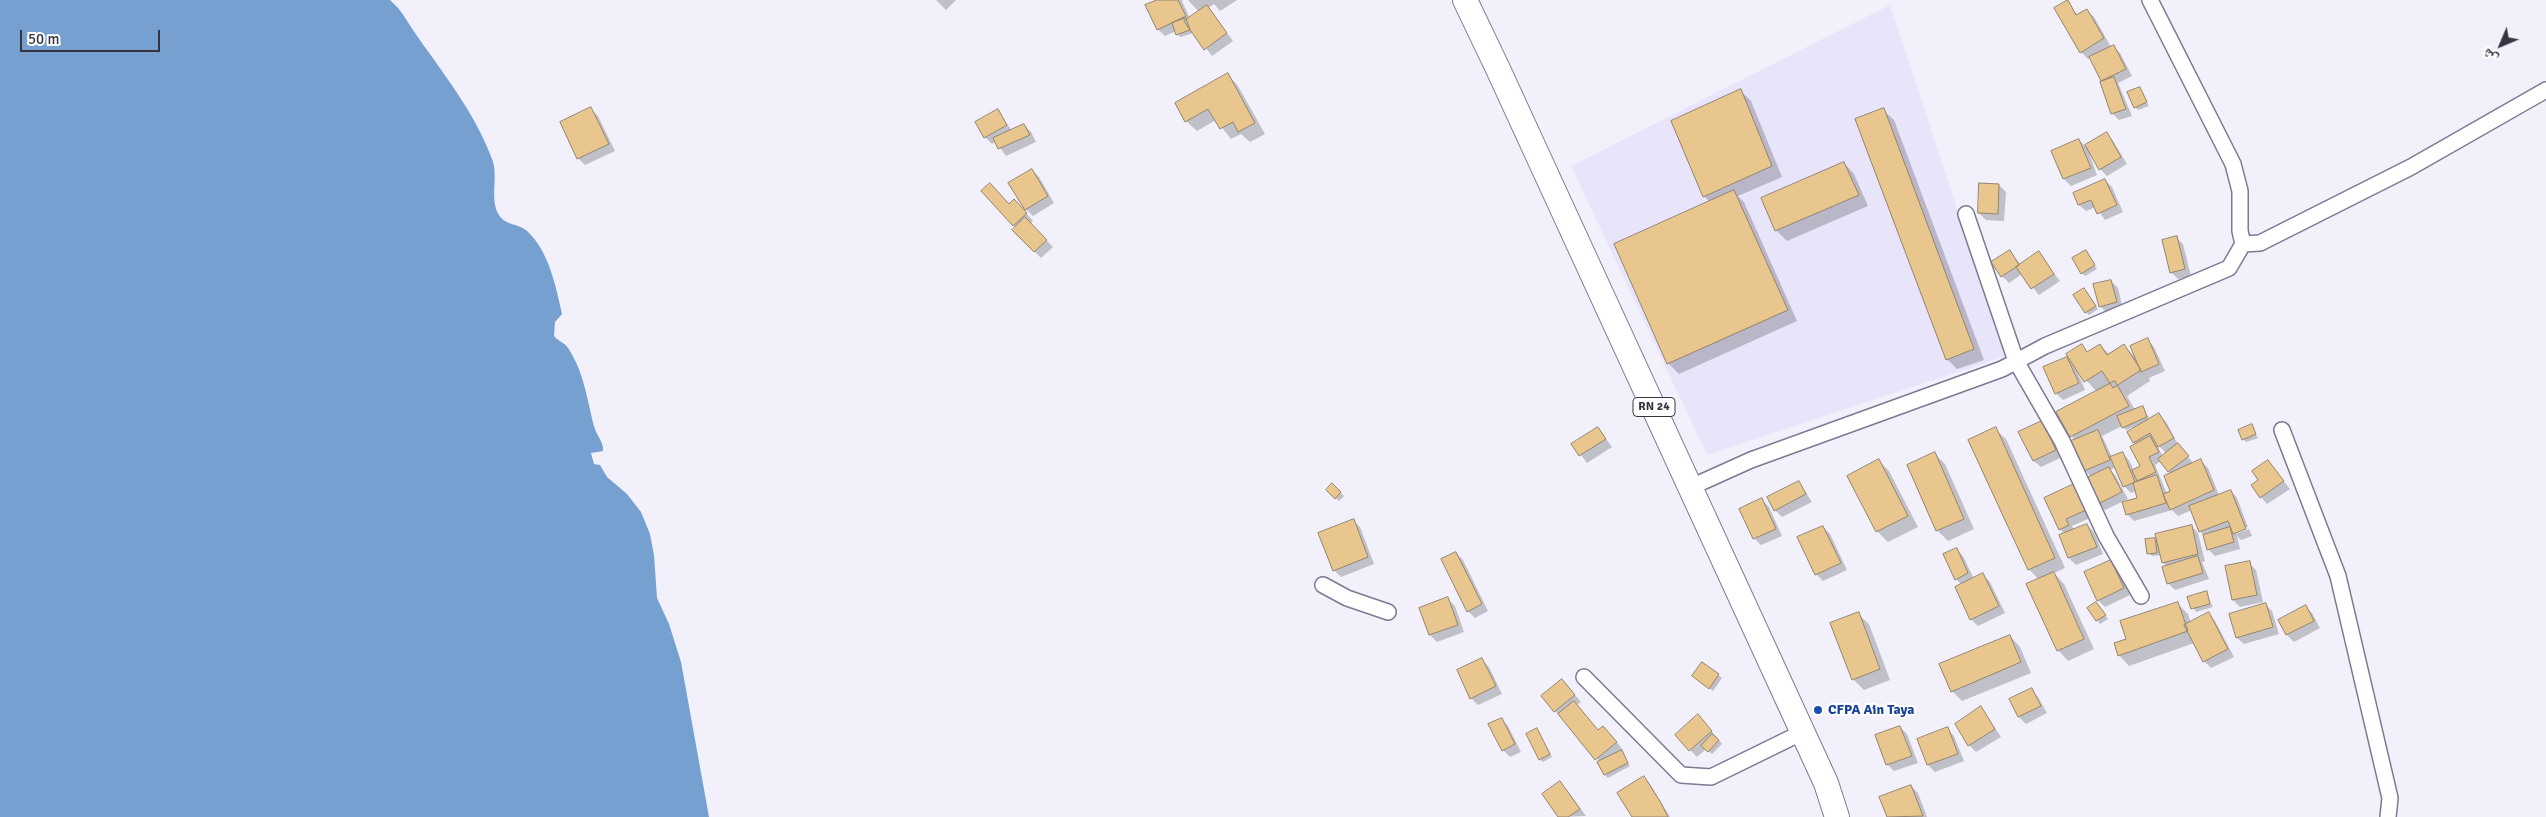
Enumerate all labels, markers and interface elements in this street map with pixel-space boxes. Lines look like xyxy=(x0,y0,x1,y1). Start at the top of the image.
scale bar xyxy=(22,20,162,52)
north arrow xyxy=(2476,20,2526,70)
text: 50 m xyxy=(28,30,59,48)
text: ش xyxy=(2479,45,2501,67)
road number: RN 24 xyxy=(1633,398,1675,417)
place label: CFPA Ain Taya xyxy=(1828,702,1914,718)
marker: CFPA Ain Taya xyxy=(1812,704,1824,716)

